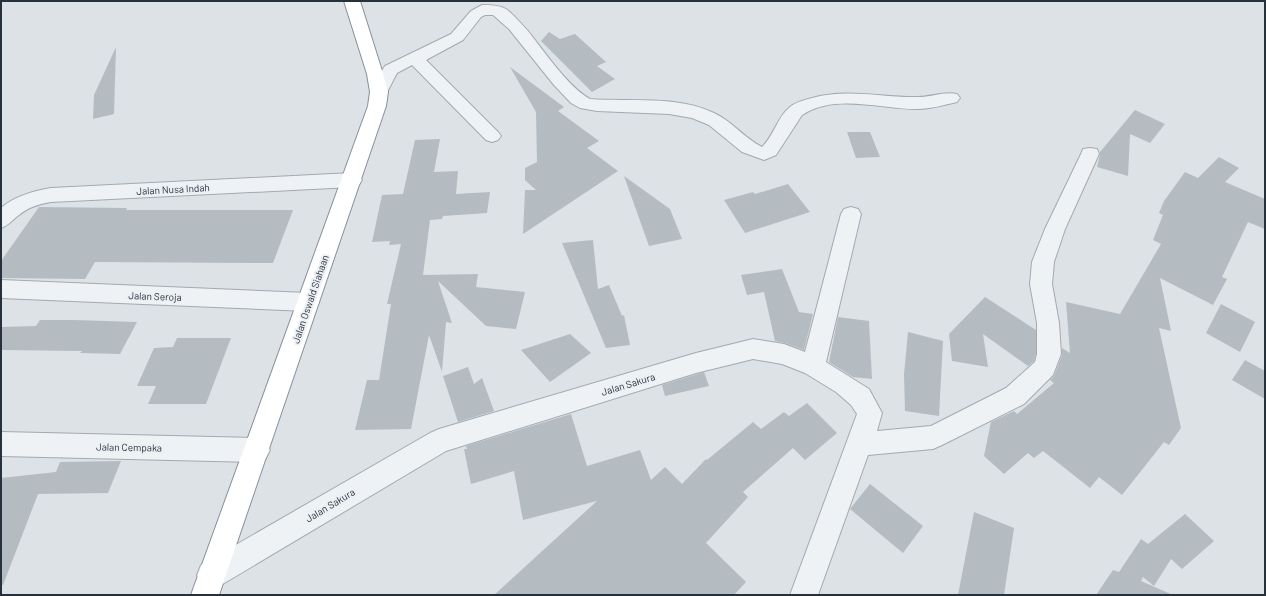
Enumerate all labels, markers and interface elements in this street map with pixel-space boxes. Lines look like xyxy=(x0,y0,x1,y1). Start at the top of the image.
street label: Jalan Nusa Indah xyxy=(136,181,210,197)
street label: Jalan Oswald Siahaan xyxy=(289,253,331,345)
street label: Jalan Seroja xyxy=(128,289,182,303)
street label: Jalan Sakura xyxy=(600,370,656,398)
street label: Jalan Cempaka xyxy=(96,440,162,454)
street label: Jalan Sakura xyxy=(303,486,357,524)

